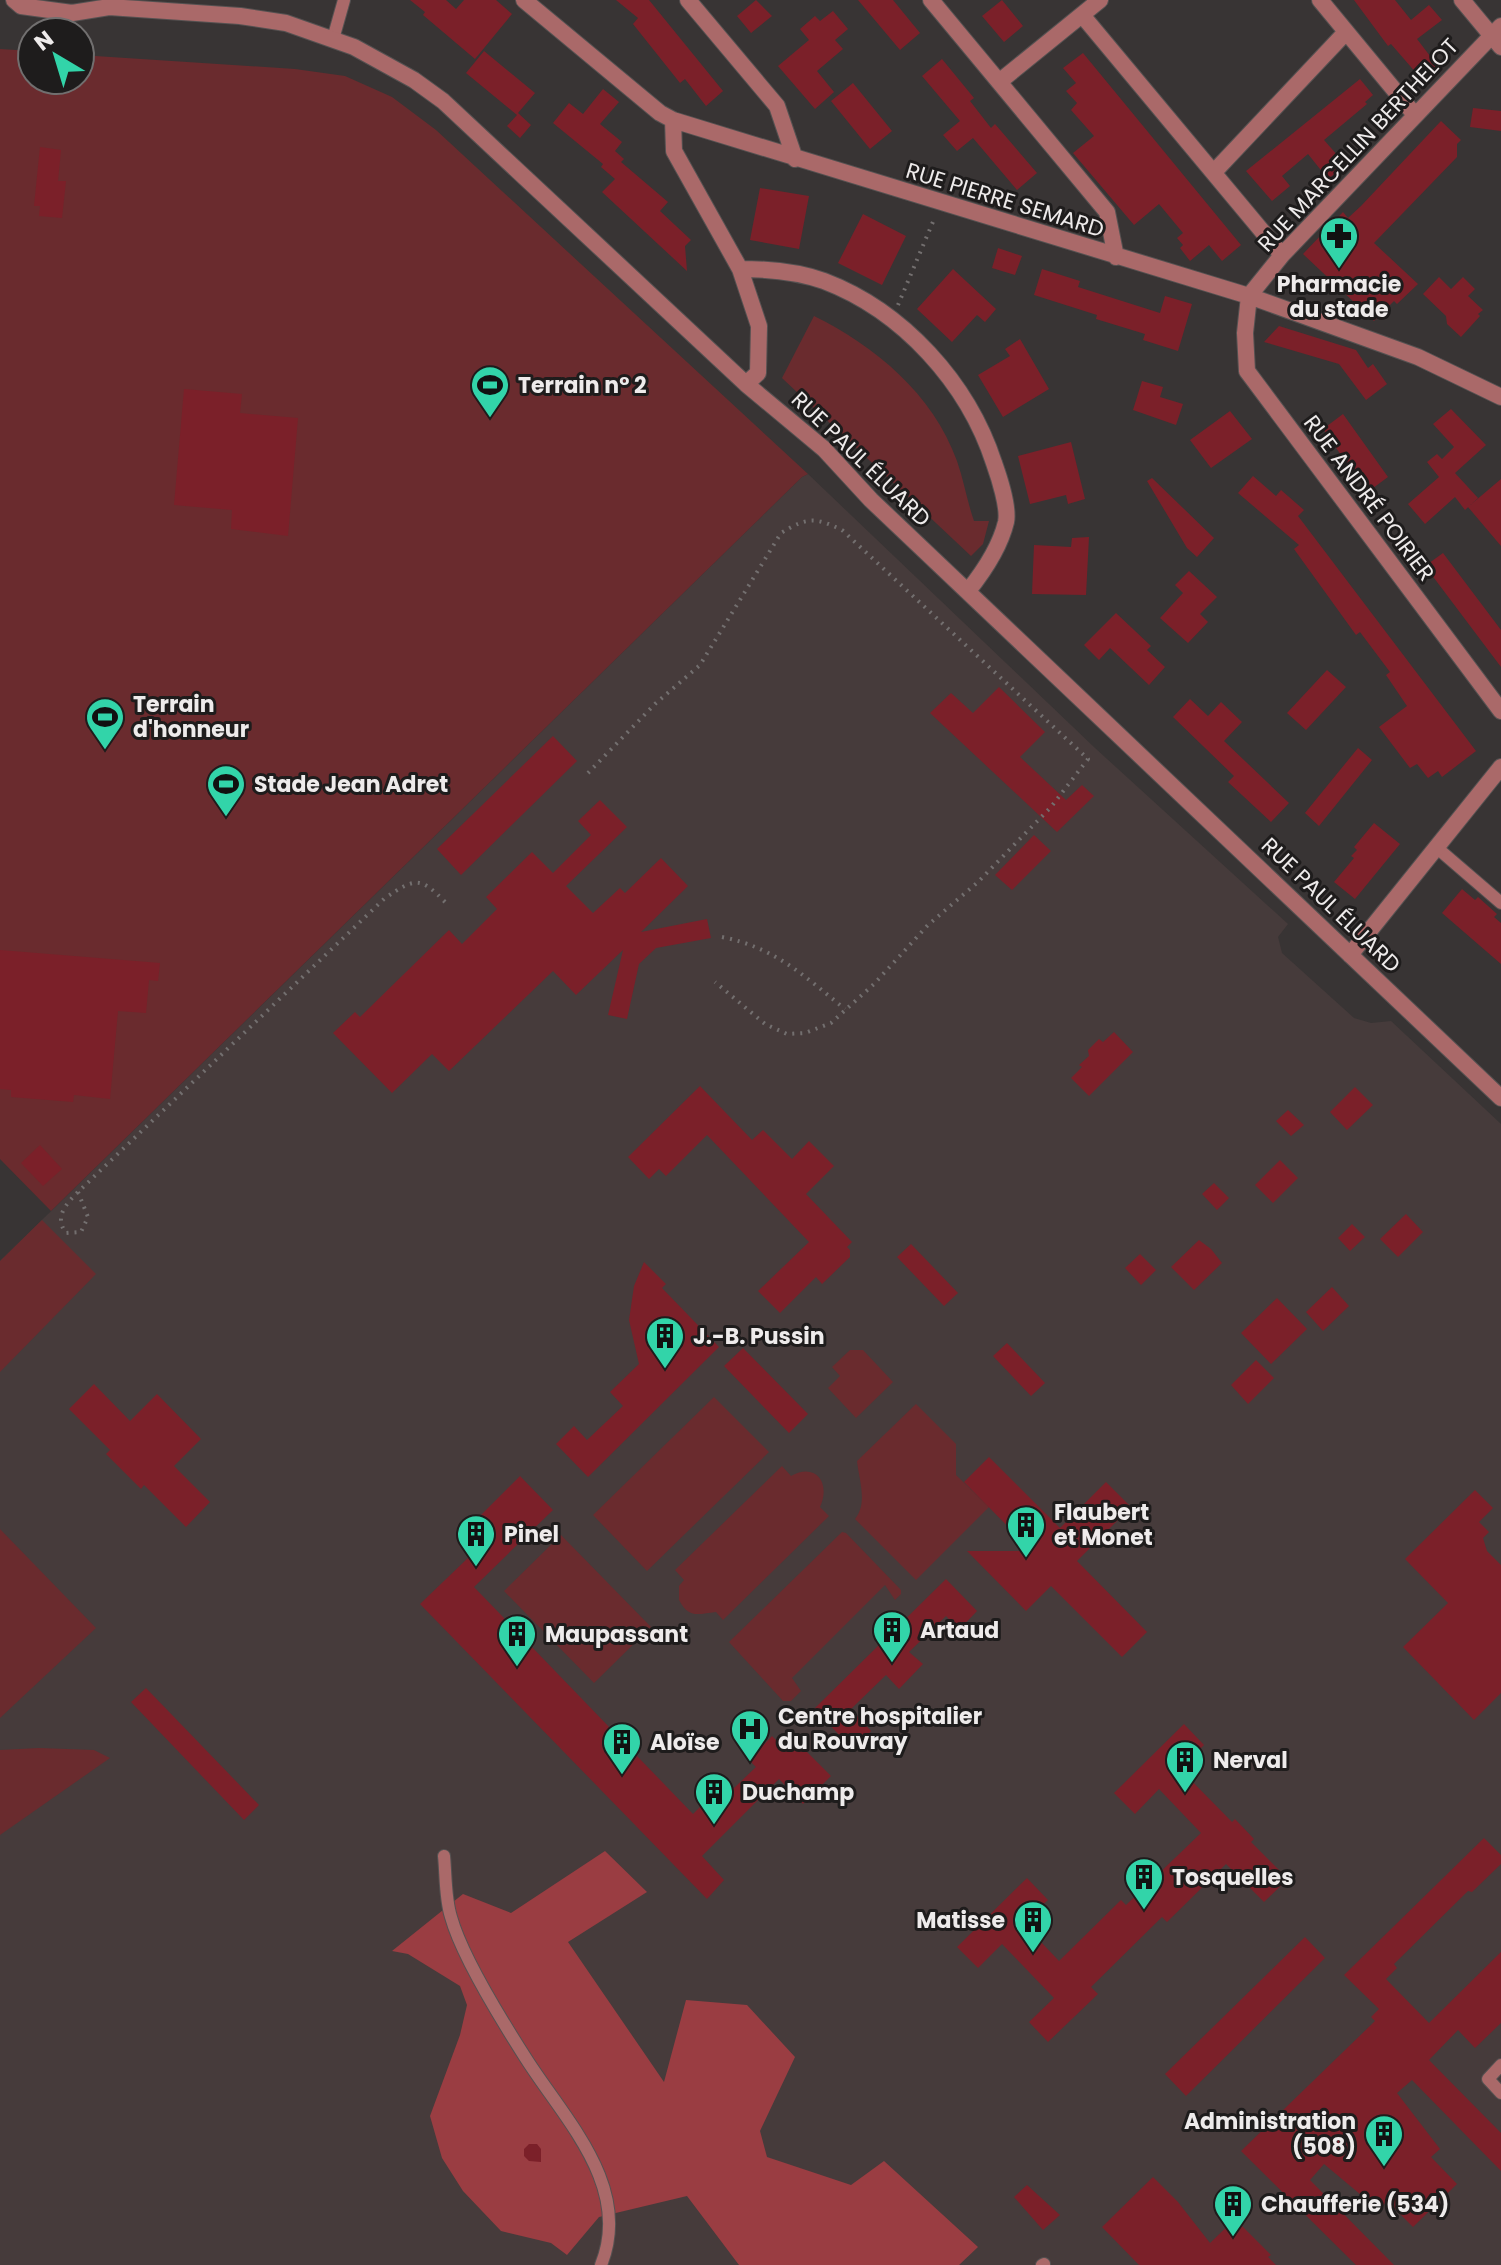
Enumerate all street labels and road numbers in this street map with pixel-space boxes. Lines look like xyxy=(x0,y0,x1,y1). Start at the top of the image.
street label: RUE MARCELLIN BERTHELOT xyxy=(1251,31,1466,259)
street label: RUE PIERRE SEMARD xyxy=(902,155,1108,245)
street label: RUE PAUL ÉLUARD xyxy=(785,384,937,534)
street label: RUE ANDRÉ POIRIER xyxy=(1296,409,1442,587)
street label: RUE PAUL ÉLUARD xyxy=(1255,830,1407,980)

